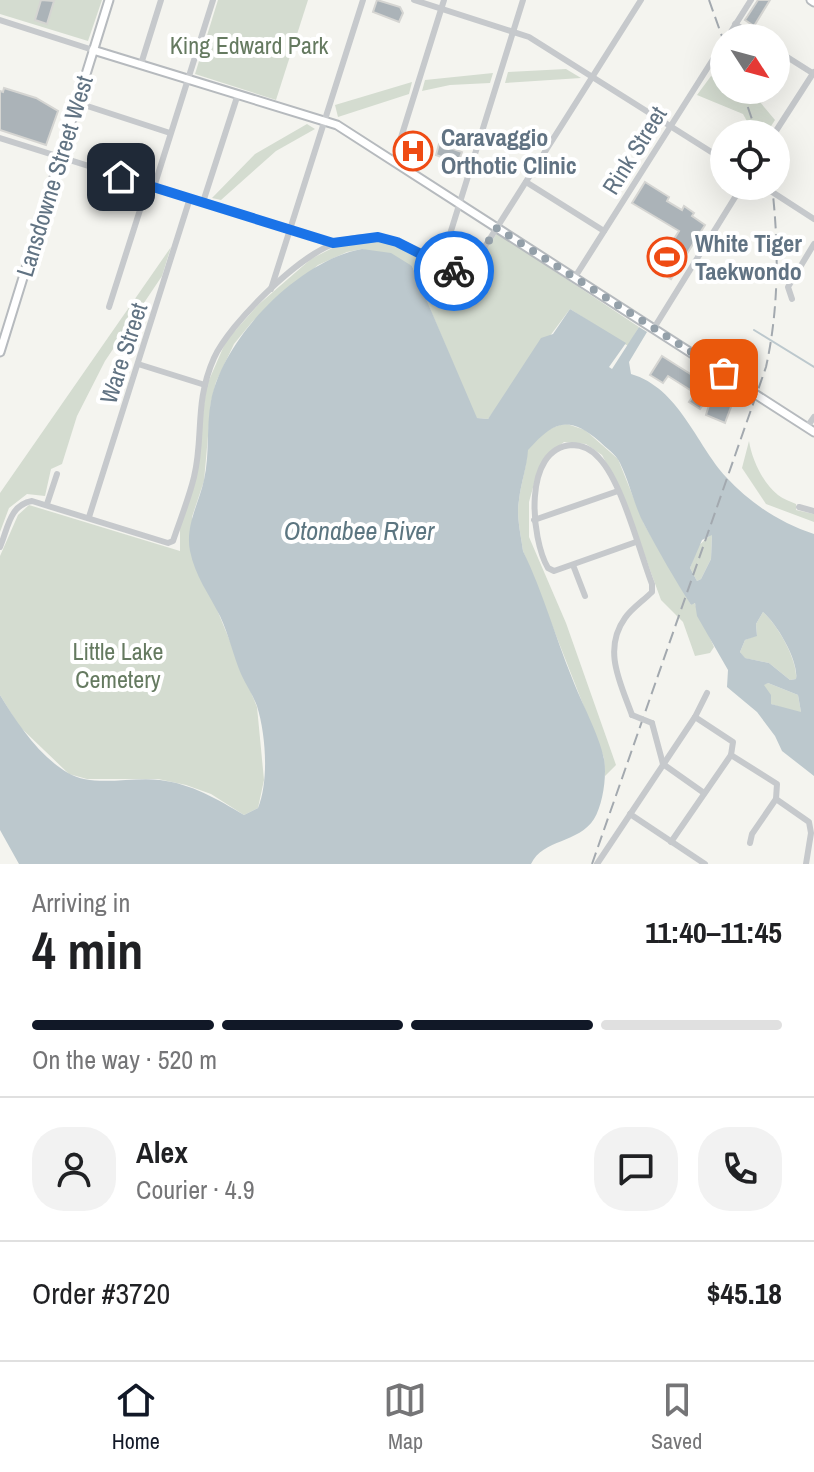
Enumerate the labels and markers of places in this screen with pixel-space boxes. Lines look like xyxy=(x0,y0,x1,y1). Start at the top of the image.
place label: Caravaggio Orthotic Clinic xyxy=(441,121,577,181)
hospital icon: Caravaggio Orthotic Clinic xyxy=(392,130,434,172)
pin xyxy=(87,143,155,211)
place label: White Tiger Taekwondo xyxy=(695,227,802,287)
sports icon: White Tiger Taekwondo xyxy=(646,236,688,278)
pin xyxy=(690,339,758,407)

